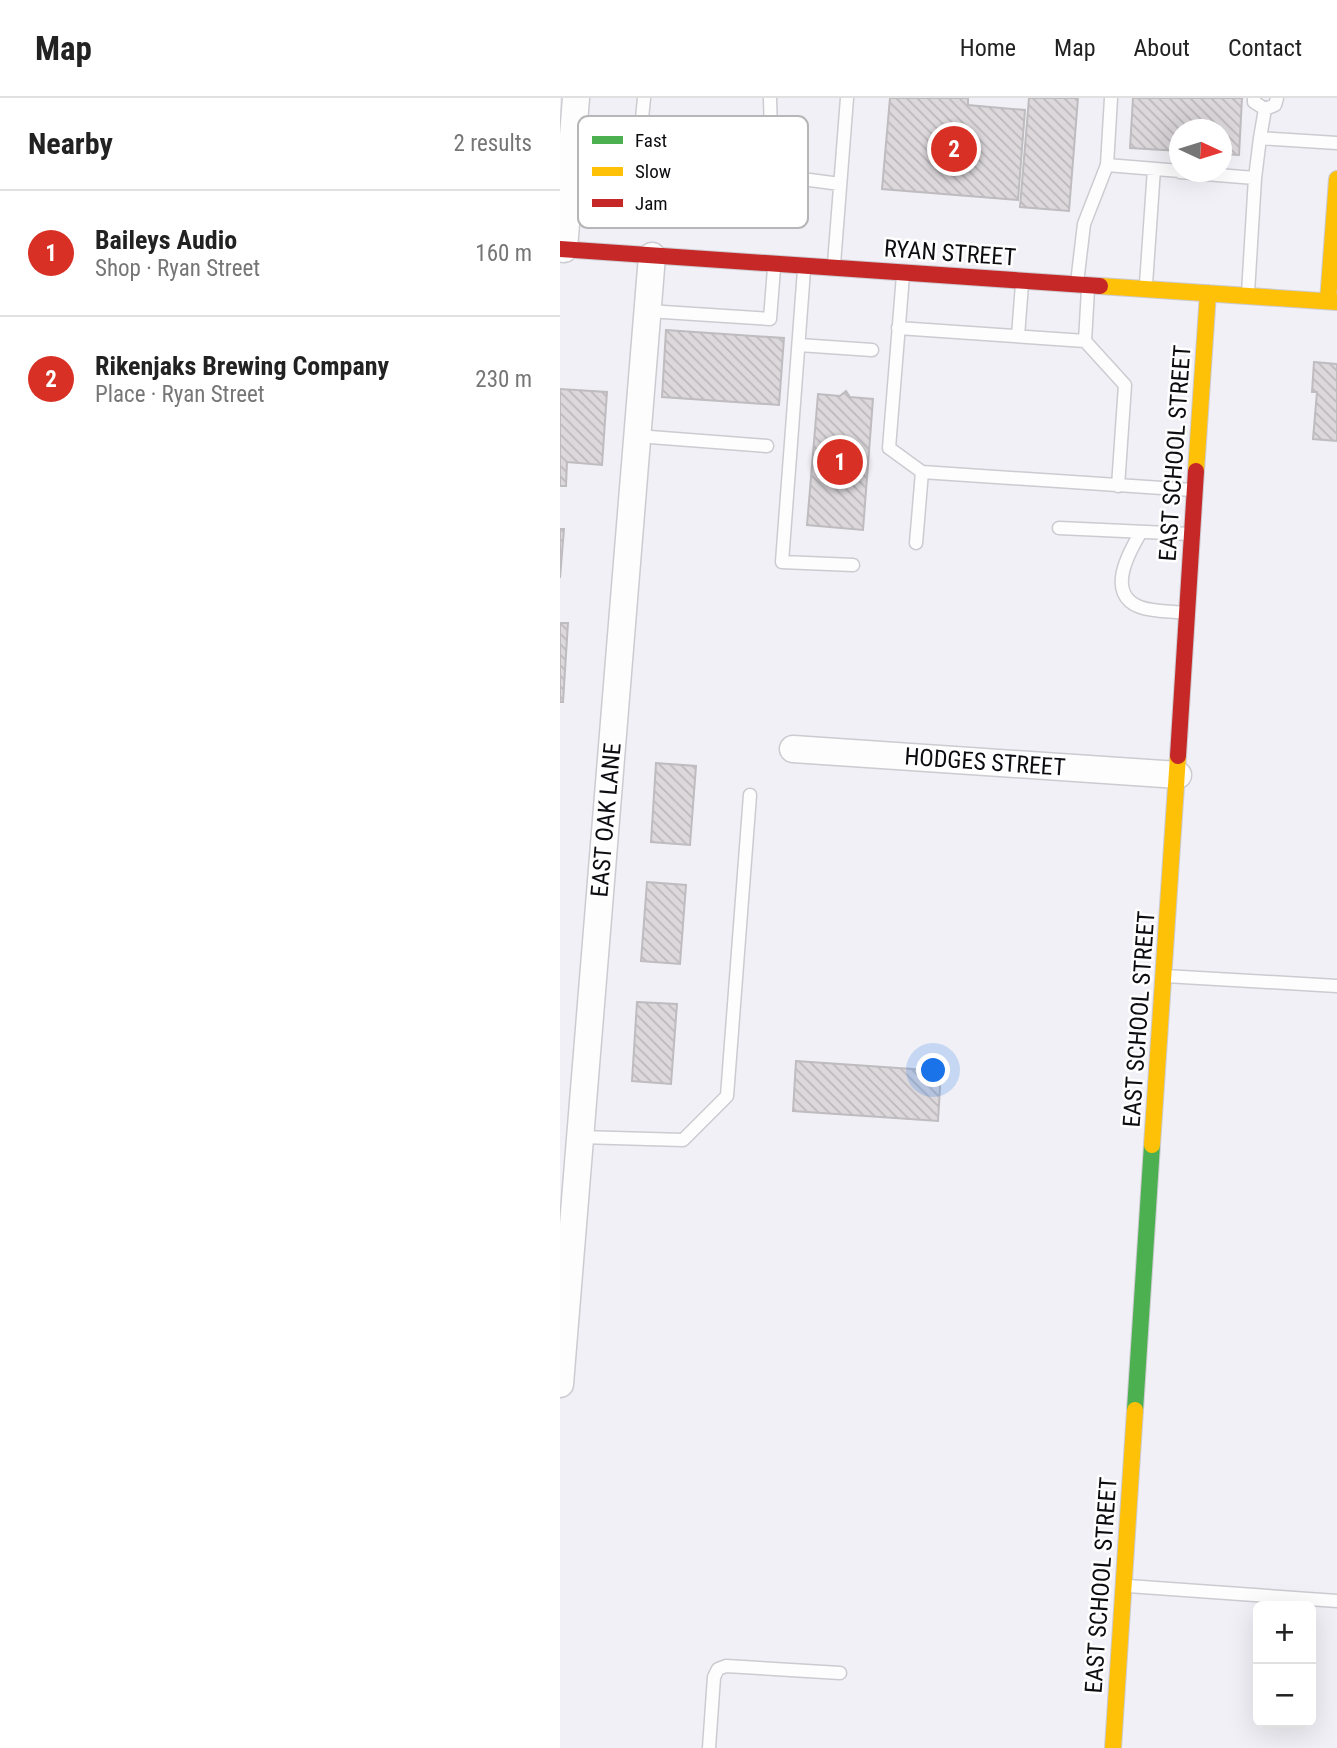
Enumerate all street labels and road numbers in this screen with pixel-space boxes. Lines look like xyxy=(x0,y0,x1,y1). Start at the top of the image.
street label: RYAN STREET xyxy=(883,234,1017,272)
street label: EAST SCHOOL STREET xyxy=(1153,344,1197,562)
street label: EAST OAK LANE xyxy=(585,742,627,898)
street label: HODGES STREET xyxy=(904,742,1066,782)
street label: EAST SCHOOL STREET xyxy=(1117,910,1161,1128)
street label: EAST SCHOOL STREET xyxy=(1079,1476,1123,1694)

